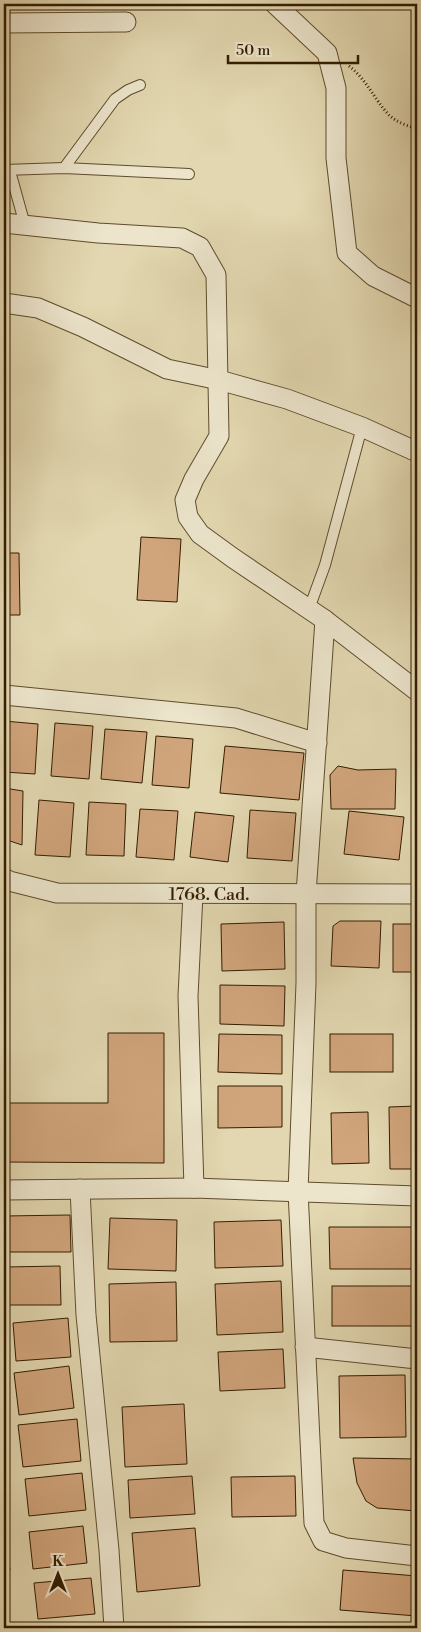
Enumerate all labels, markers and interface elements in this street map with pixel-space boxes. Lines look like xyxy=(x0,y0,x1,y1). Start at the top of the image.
scale bar xyxy=(228,32,358,64)
text: 50 m xyxy=(236,41,270,60)
street label: 1768. Cad. xyxy=(169,883,249,906)
north arrow xyxy=(32,1550,82,1600)
text: K xyxy=(52,1553,64,1571)

